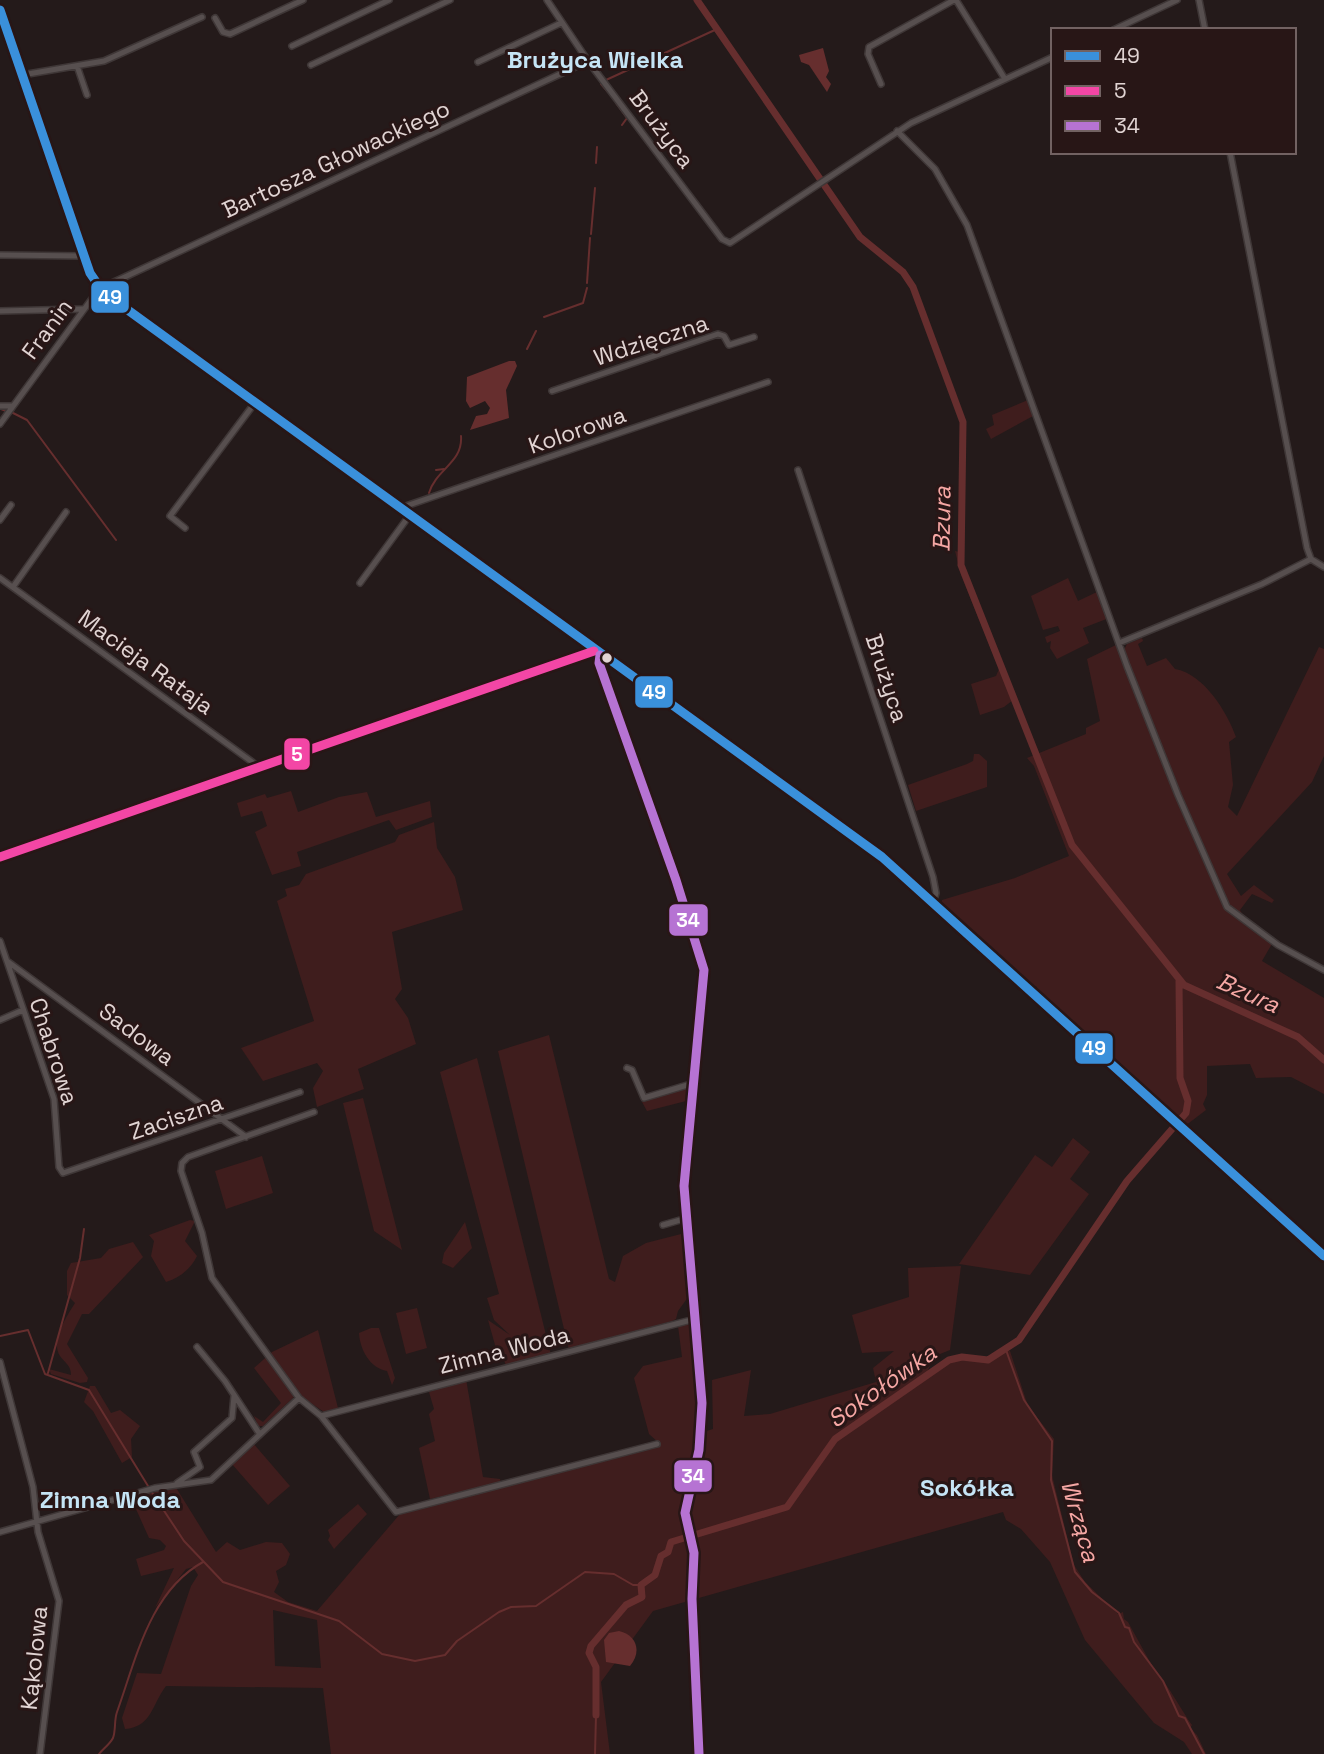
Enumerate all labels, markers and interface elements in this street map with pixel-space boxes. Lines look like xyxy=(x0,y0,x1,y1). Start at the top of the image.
legend xyxy=(1051,28,1296,154)
text: 49 xyxy=(1114,42,1140,69)
district label: Brużyca Wielka xyxy=(507,44,683,75)
text: 5 xyxy=(1114,77,1127,104)
street label: Brużyca xyxy=(623,84,701,174)
street label: Bartosza Głowackiego xyxy=(217,93,455,225)
text: 34 xyxy=(1114,112,1140,139)
line badge: 49 xyxy=(90,280,130,314)
text: 49 xyxy=(98,285,122,310)
street label: Franin xyxy=(15,293,79,365)
street label: Wdzięczna xyxy=(590,307,712,373)
street label: Kolorowa xyxy=(524,399,630,461)
water label: Bzura xyxy=(925,486,958,552)
street label: Macieja Rataja xyxy=(72,603,220,721)
street label: Brużyca xyxy=(859,630,915,726)
unlabelled marker xyxy=(600,651,614,665)
line badge: 49 xyxy=(634,675,674,709)
text: 49 xyxy=(642,680,666,705)
line badge: 5 xyxy=(283,737,311,771)
text: 5 xyxy=(291,742,303,767)
line badge: 34 xyxy=(668,903,709,937)
text: 34 xyxy=(676,908,700,933)
water label: Bzura xyxy=(1212,965,1285,1020)
street label: Chabrowa xyxy=(23,994,85,1108)
street label: Sadowa xyxy=(93,996,181,1072)
line badge: 49 xyxy=(1074,1032,1114,1065)
text: 49 xyxy=(1082,1036,1106,1061)
street label: Zaciszna xyxy=(125,1087,227,1147)
street label: Zimna Woda xyxy=(435,1319,573,1381)
water label: Sokołówka xyxy=(821,1337,942,1434)
line badge: 34 xyxy=(673,1459,713,1493)
text: 34 xyxy=(681,1464,705,1489)
district label: Sokółka xyxy=(920,1472,1014,1503)
water label: Wrząca xyxy=(1054,1476,1107,1566)
district label: Zimna Woda xyxy=(40,1484,180,1515)
street label: Kąkolowa xyxy=(14,1605,54,1711)

